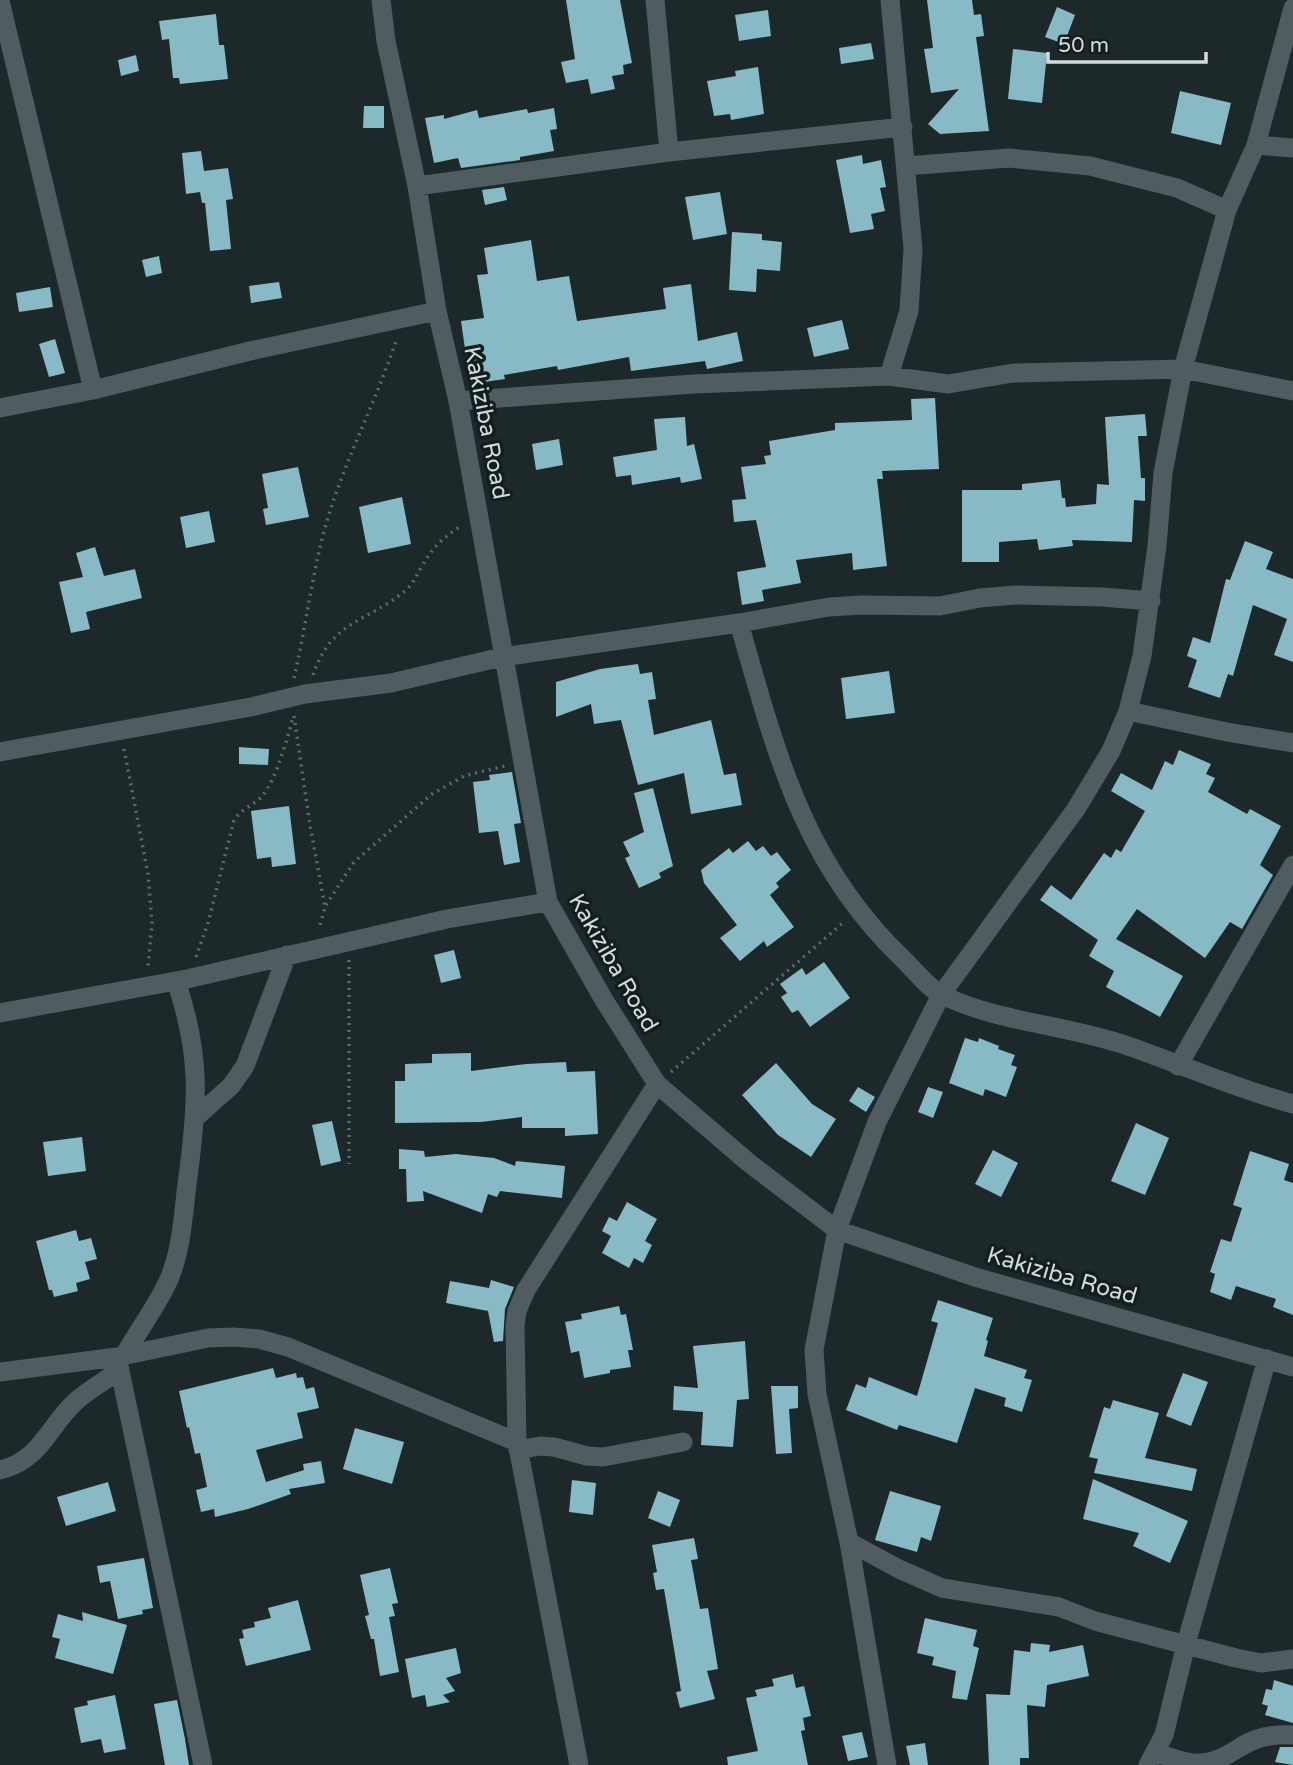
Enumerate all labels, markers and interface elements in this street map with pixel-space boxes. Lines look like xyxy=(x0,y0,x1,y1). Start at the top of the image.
scale bar xyxy=(1048,21,1206,65)
text: 50 m xyxy=(1058,33,1109,58)
street label: Kakiziba Road xyxy=(457,344,515,502)
street label: Kakiziba Road xyxy=(562,889,664,1037)
street label: Kakiziba Road xyxy=(984,1241,1140,1311)

